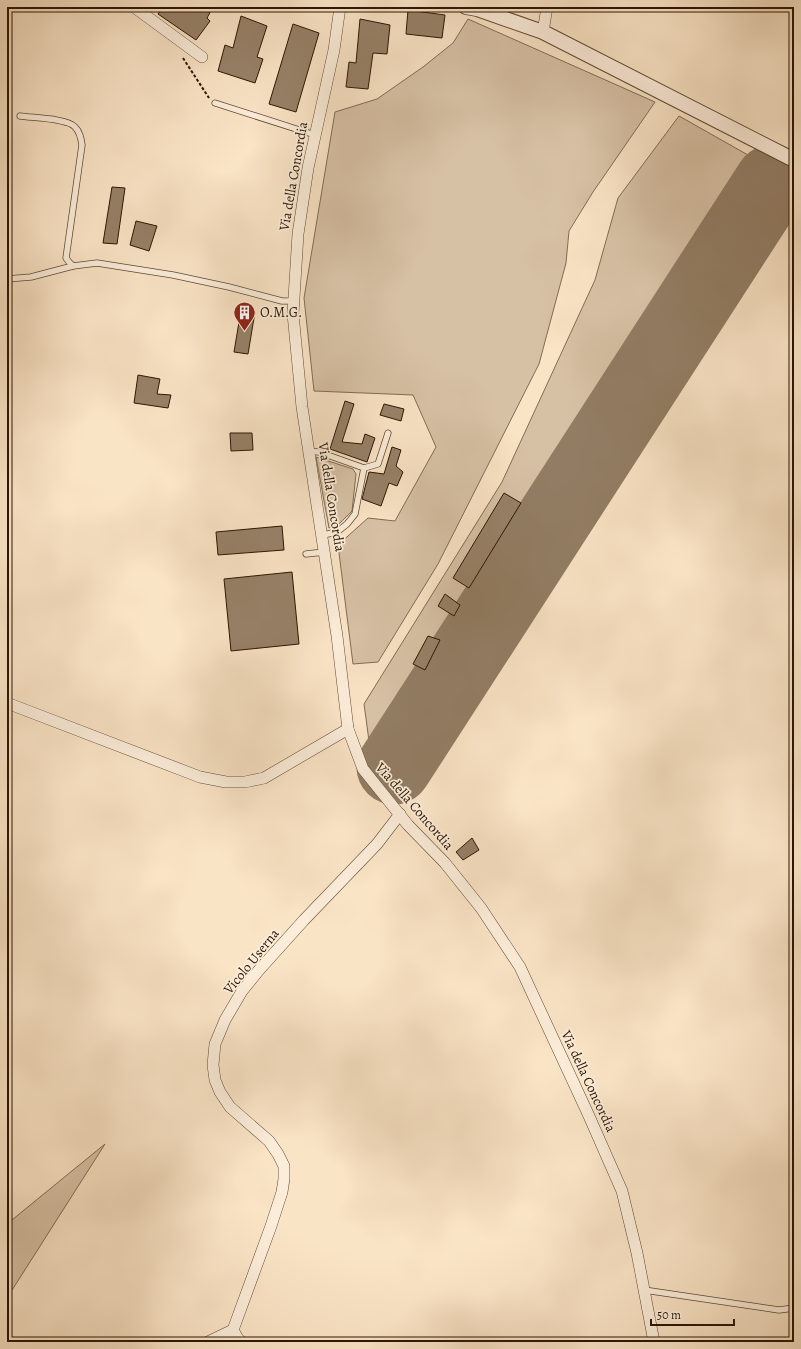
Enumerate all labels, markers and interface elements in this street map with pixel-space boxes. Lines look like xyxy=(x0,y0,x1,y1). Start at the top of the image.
street label: Via della Concordia xyxy=(274,120,312,233)
building icon: O.M.G. xyxy=(232,299,258,332)
place label: O.M.G. xyxy=(260,303,302,322)
street label: Via della Concordia xyxy=(313,440,350,553)
street label: Via della Concordia xyxy=(371,758,458,854)
street label: Vicolo Userna xyxy=(219,924,284,999)
street label: Via della Concordia xyxy=(556,1026,621,1136)
scale bar xyxy=(651,1301,734,1327)
text: 50 m xyxy=(657,1307,681,1323)

